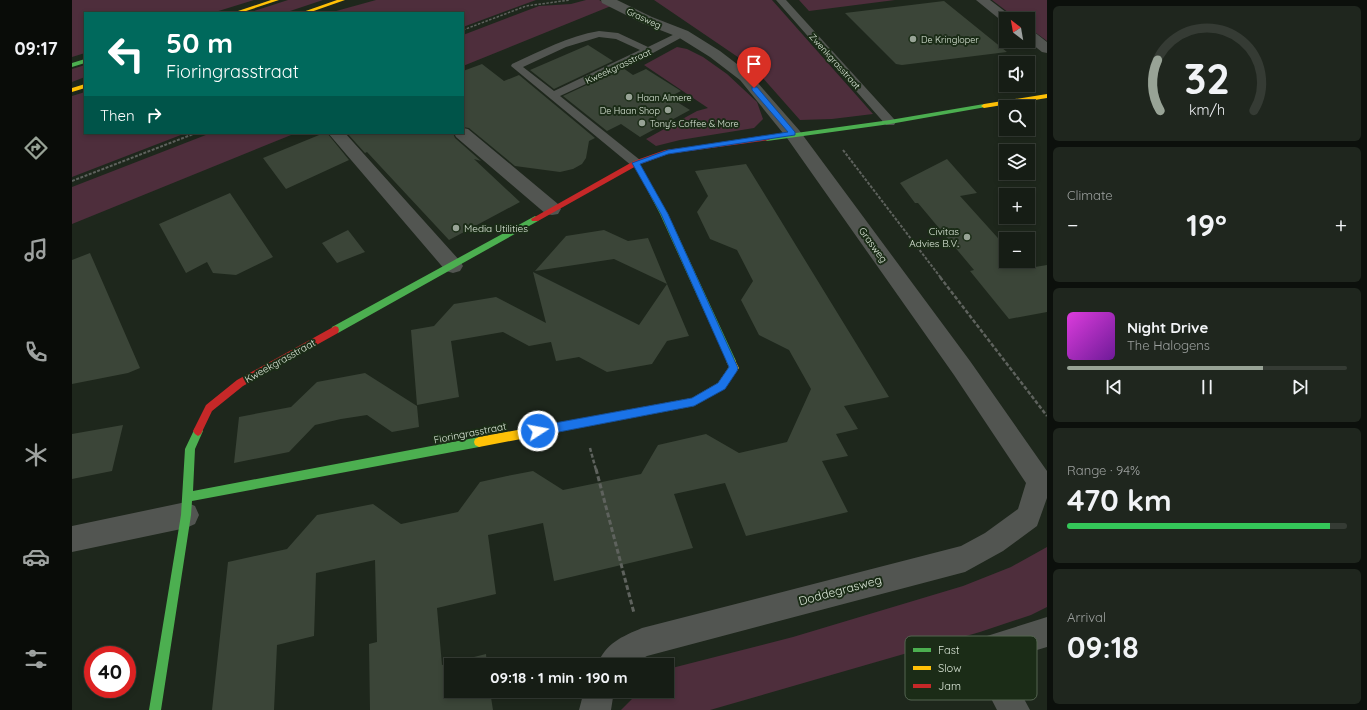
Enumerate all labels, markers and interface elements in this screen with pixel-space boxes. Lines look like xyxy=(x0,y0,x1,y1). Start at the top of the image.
street label: Grasweg xyxy=(625,5,663,31)
north arrow xyxy=(999,12,1035,48)
map controls xyxy=(999,12,1035,268)
text: 50 m xyxy=(166,25,233,60)
icon: left xyxy=(100,28,152,80)
street label: Zwenkgrasstraat xyxy=(807,31,863,91)
marker: De Kringloper xyxy=(908,34,918,44)
place label: De Kringloper xyxy=(921,34,979,45)
text: 09:17 xyxy=(14,37,58,60)
street label: Kweekgrasstraat xyxy=(583,46,653,86)
pin xyxy=(737,47,771,88)
text: 32 xyxy=(1184,52,1230,104)
icon: arrive xyxy=(743,53,765,75)
button: sound xyxy=(999,56,1035,92)
text: Fioringrasstraat xyxy=(166,60,299,83)
marker: Haan Almere xyxy=(624,92,634,102)
place label: Haan Almere xyxy=(637,92,692,103)
button: search xyxy=(999,100,1035,136)
text: km/h xyxy=(1189,101,1225,119)
icon: right xyxy=(143,104,165,126)
place label: De Haan Shop xyxy=(600,105,661,116)
marker: De Haan Shop xyxy=(663,105,673,115)
text: Then xyxy=(100,106,135,125)
marker: Tony's Coffee & More xyxy=(637,118,647,128)
place label: Tony's Coffee & More xyxy=(650,118,739,129)
icon: directions xyxy=(22,134,50,162)
button: layers xyxy=(999,144,1035,180)
text: Climate xyxy=(1067,187,1113,203)
button: + xyxy=(999,188,1035,224)
text: 19° xyxy=(1186,206,1227,244)
text: − xyxy=(1067,211,1078,239)
text: + xyxy=(1335,211,1347,239)
place label: Media Utilities xyxy=(464,222,528,235)
marker: Media Utilities xyxy=(451,223,461,233)
street label: Grasweg xyxy=(856,225,890,265)
place label: Civitas Advies B.V. xyxy=(909,225,959,250)
marker: Civitas Advies B.V. xyxy=(962,232,972,242)
button: − xyxy=(999,232,1035,268)
icon: music xyxy=(22,236,50,264)
text: Night Drive xyxy=(1127,318,1208,337)
street label: Kweekgrasstraat xyxy=(242,336,318,386)
text: The Halogens xyxy=(1127,337,1210,353)
icon: phone xyxy=(22,338,50,366)
icon: previous xyxy=(1103,376,1125,398)
icon: pause xyxy=(1196,376,1218,398)
icon: next xyxy=(1289,376,1311,398)
position arrow xyxy=(517,410,559,452)
street label: Fioringrasstraat xyxy=(433,419,508,446)
icon: climate xyxy=(22,441,50,469)
text: Range · 94% xyxy=(1067,462,1140,478)
text: 470 km xyxy=(1067,481,1172,519)
icon: car xyxy=(22,543,50,571)
street label: Doddegrasweg xyxy=(797,572,883,608)
text: Arrival xyxy=(1067,609,1106,625)
text: 09:18 xyxy=(1067,628,1139,666)
legend xyxy=(905,636,1037,700)
text: Fast xyxy=(938,643,960,657)
icon: filters xyxy=(22,645,50,673)
speed limit sign: 40 xyxy=(84,646,136,698)
text: Slow xyxy=(938,661,962,675)
text: 09:18 · 1 min · 190 m xyxy=(490,668,628,687)
text: Jam xyxy=(938,679,961,693)

